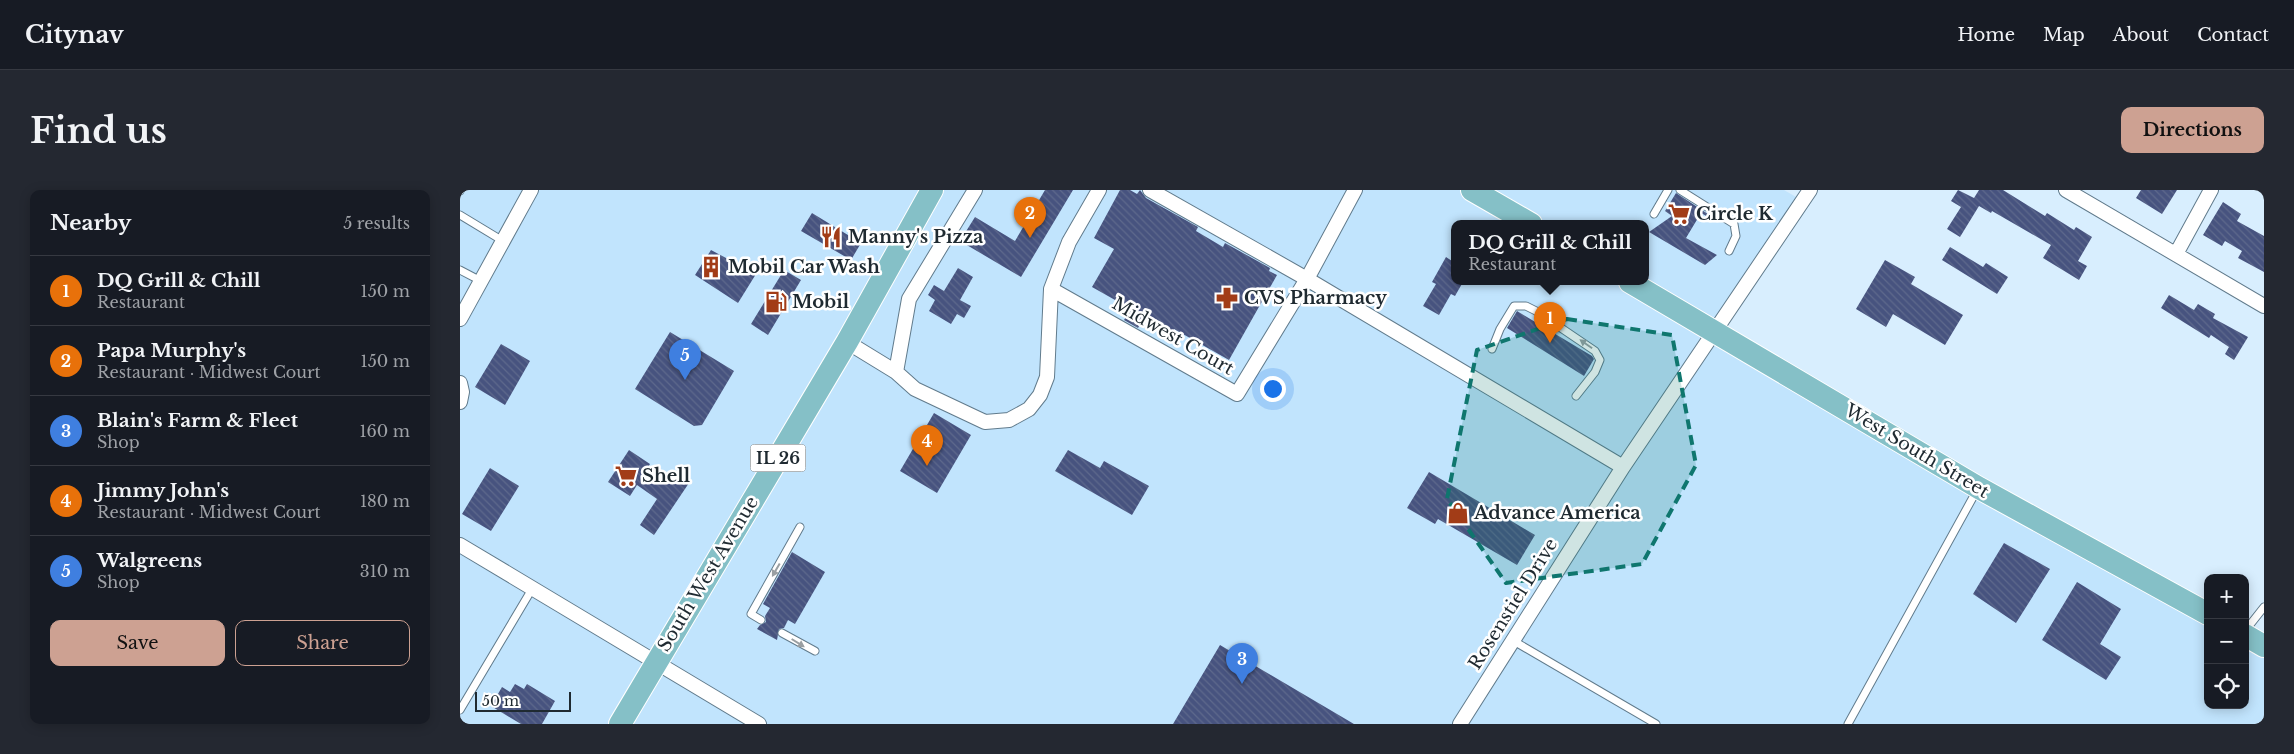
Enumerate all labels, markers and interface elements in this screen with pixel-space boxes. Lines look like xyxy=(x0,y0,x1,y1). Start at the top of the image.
text: Citynav xyxy=(25,20,124,49)
text: Home xyxy=(1957,24,2015,46)
text: Map xyxy=(2043,24,2085,46)
text: About xyxy=(2113,24,2169,46)
text: Contact xyxy=(2197,24,2269,46)
button: Directions xyxy=(2121,107,2264,153)
text: Find us xyxy=(30,109,167,152)
pin: 2 xyxy=(1014,197,1046,238)
supermarket icon: Circle K xyxy=(1666,201,1692,227)
place label: Circle K xyxy=(1696,203,1774,225)
text: Nearby xyxy=(50,210,131,236)
text: 5 results xyxy=(343,213,410,233)
popup xyxy=(1451,220,1649,285)
restaurant icon: Manny's Pizza xyxy=(818,224,844,250)
place label: Manny's Pizza xyxy=(848,226,984,248)
text: DQ Grill & Chill xyxy=(1468,231,1632,254)
building icon: Mobil Car Wash xyxy=(698,254,724,280)
text: Restaurant xyxy=(1468,254,1556,274)
place label: Mobil Car Wash xyxy=(728,256,880,278)
text: DQ Grill & Chill xyxy=(97,269,261,292)
text: 1 xyxy=(63,281,69,301)
text: 150 m xyxy=(361,281,410,301)
pharmacy icon: CVS Pharmacy xyxy=(1214,285,1240,311)
place label: CVS Pharmacy xyxy=(1244,287,1387,309)
fuel station icon: Mobil xyxy=(763,289,789,315)
place label: Mobil xyxy=(792,291,850,313)
text: Restaurant xyxy=(97,292,185,312)
street label: Midwest Court xyxy=(1108,292,1238,380)
pin: 1 xyxy=(1534,302,1566,343)
text: Papa Murphy's xyxy=(97,339,246,362)
pin: 5 xyxy=(669,339,701,380)
one-way arrow xyxy=(1579,339,1592,349)
text: 2 xyxy=(61,351,71,371)
text: 150 m xyxy=(361,351,410,371)
text: Restaurant · Midwest Court xyxy=(97,362,321,382)
your location xyxy=(1260,376,1286,402)
street label: West South Street xyxy=(1840,399,1993,503)
text: Blain's Farm & Fleet xyxy=(97,409,298,432)
text: 3 xyxy=(61,421,71,441)
text: 160 m xyxy=(359,421,410,441)
pin: 4 xyxy=(911,425,943,466)
text: Shop xyxy=(97,432,140,452)
road number: IL 26 xyxy=(750,444,806,472)
supermarket icon: Shell xyxy=(613,463,639,489)
place label: Shell xyxy=(642,465,691,487)
text: Jimmy John's xyxy=(97,479,229,502)
text: 4 xyxy=(61,491,71,511)
text: 180 m xyxy=(360,491,410,511)
street label: South West Avenue xyxy=(653,492,763,656)
shop icon: Advance America xyxy=(1445,500,1471,526)
text: Restaurant · Midwest Court xyxy=(97,502,321,522)
place label: Advance America xyxy=(1473,502,1641,524)
street label: Rosenstiel Drive xyxy=(1464,534,1562,674)
text: Walgreens xyxy=(97,549,202,572)
text: 5 xyxy=(61,561,71,581)
text: 310 m xyxy=(360,561,410,581)
one-way arrow xyxy=(772,562,780,577)
text: Shop xyxy=(97,572,140,592)
map controls xyxy=(2204,574,2249,709)
button: + xyxy=(2204,574,2249,619)
button: − xyxy=(2204,619,2249,664)
button: Save xyxy=(50,620,225,666)
button: Share xyxy=(235,620,410,666)
one-way arrow xyxy=(792,638,805,648)
pin: 3 xyxy=(1226,643,1258,684)
button: locate xyxy=(2204,664,2249,709)
scale bar xyxy=(475,689,571,712)
text: 50 m xyxy=(482,692,519,710)

